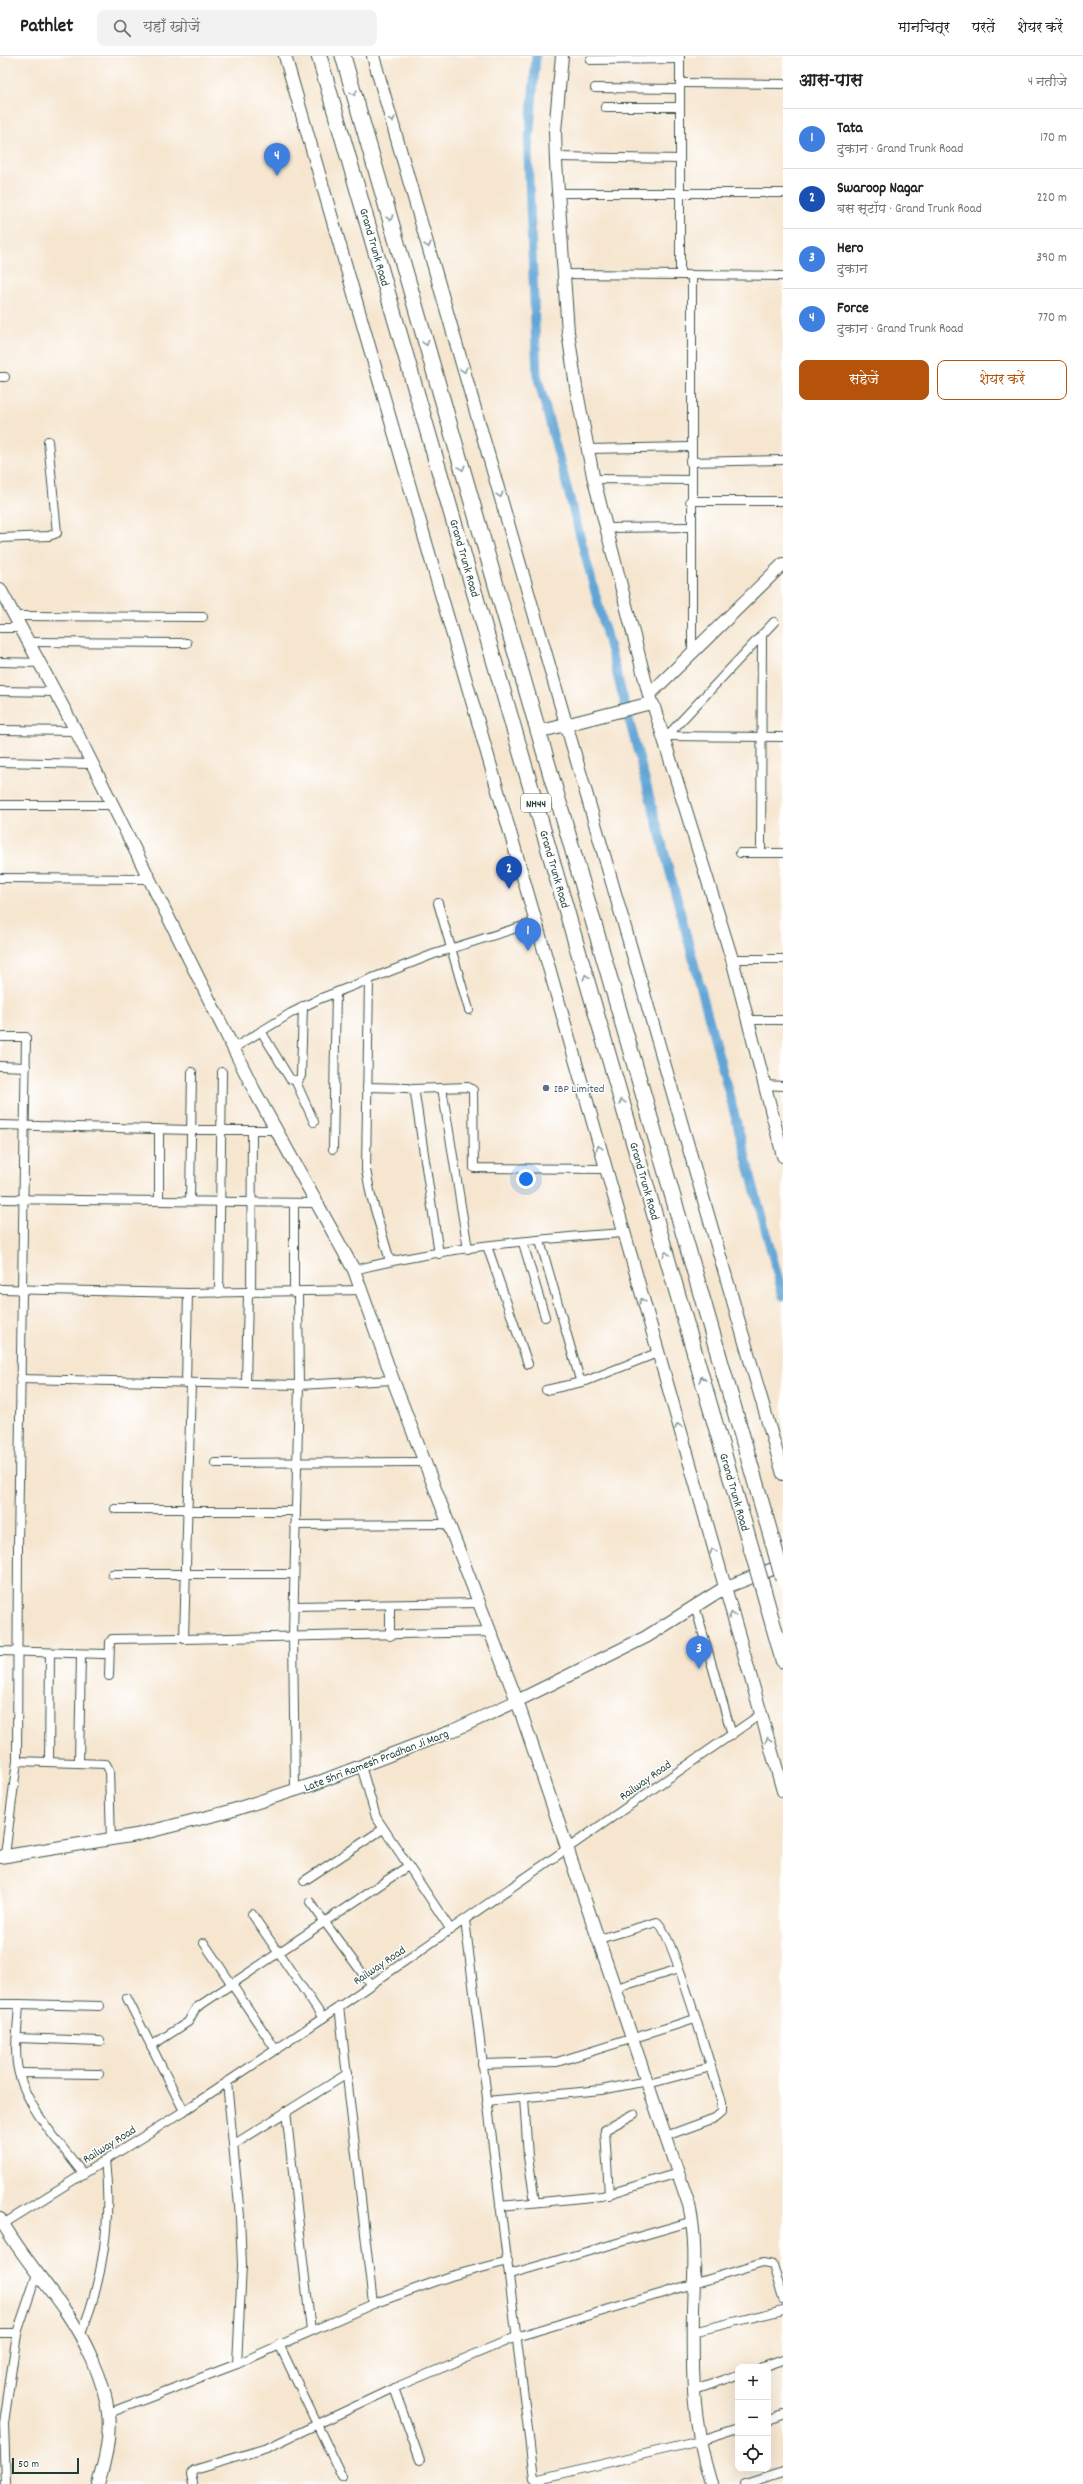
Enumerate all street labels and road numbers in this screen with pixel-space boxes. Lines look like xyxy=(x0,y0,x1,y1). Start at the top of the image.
street label: Grand Trunk Road xyxy=(354,207,393,288)
street label: Grand Trunk Road xyxy=(444,518,483,599)
road number: NH44 xyxy=(521,794,551,812)
street label: Grand Trunk Road xyxy=(534,829,573,910)
street label: Grand Trunk Road xyxy=(624,1141,663,1222)
street label: Grand Trunk Road xyxy=(714,1452,753,1533)
street label: Late Shri Ramesh Pradhan Ji Marg xyxy=(302,1726,451,1797)
street label: Railway Road xyxy=(616,1757,675,1805)
street label: Railway Road xyxy=(350,1942,409,1990)
street label: Railway Road xyxy=(80,2122,140,2168)

